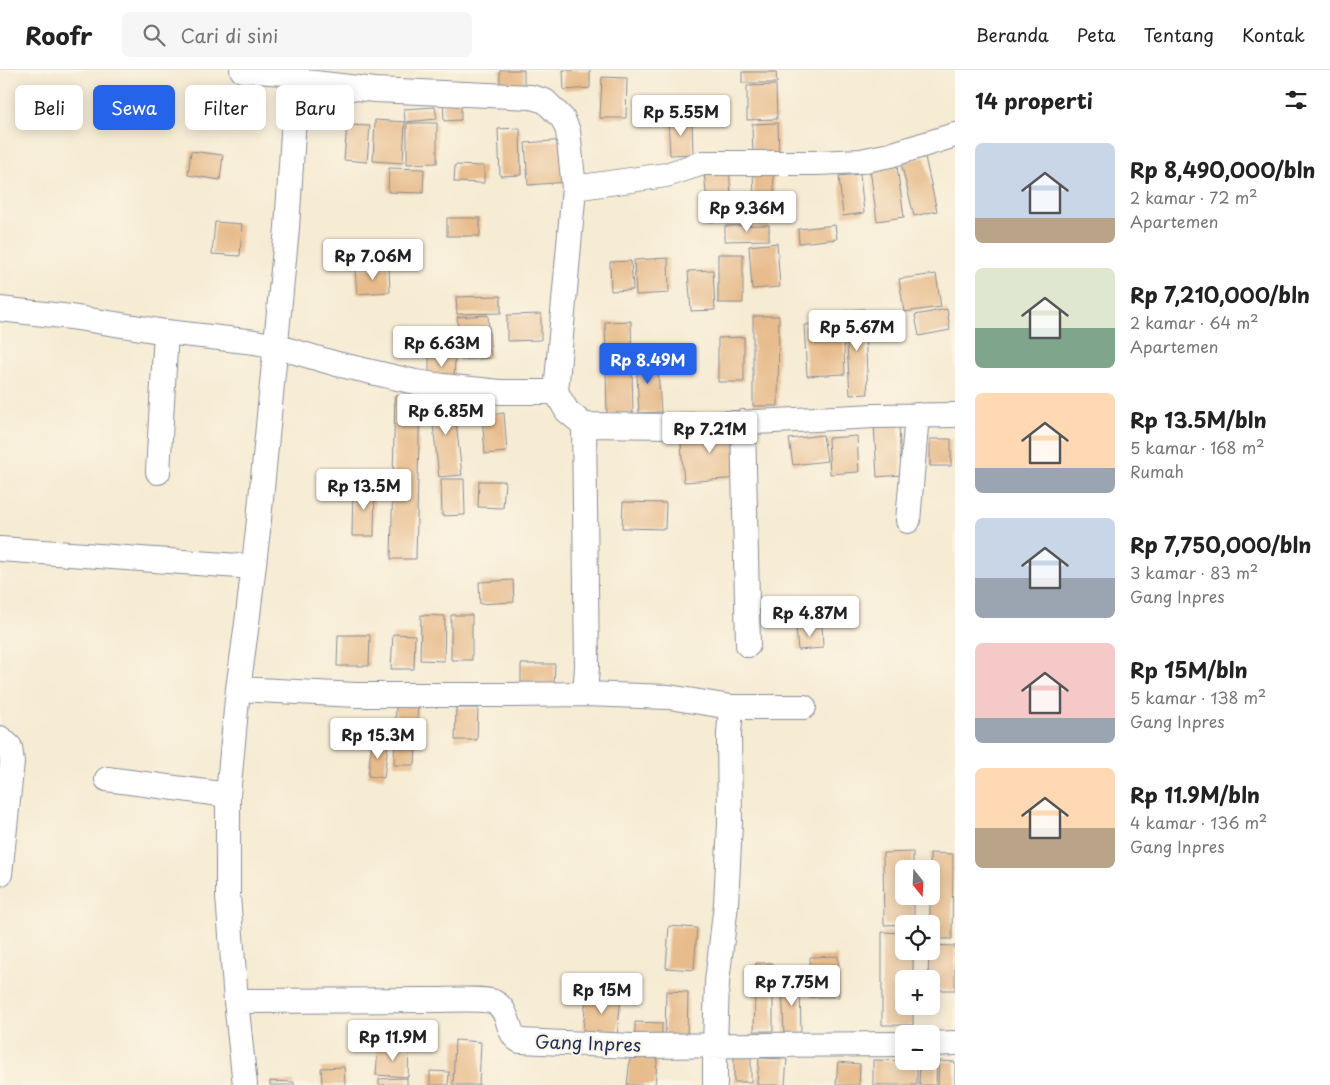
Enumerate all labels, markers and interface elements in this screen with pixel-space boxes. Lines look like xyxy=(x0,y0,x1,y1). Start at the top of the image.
search box xyxy=(122,12,472,57)
text: Roofr xyxy=(25,17,92,53)
icon: search xyxy=(140,21,168,49)
text: Cari di sini xyxy=(180,21,278,49)
text: Beranda xyxy=(976,21,1049,48)
text: Peta xyxy=(1077,21,1115,48)
text: Tentang xyxy=(1143,21,1214,48)
text: Kontak xyxy=(1242,21,1305,48)
text: 14 properti xyxy=(975,84,1093,116)
chip: Beli xyxy=(15,85,83,130)
chip: Sewa xyxy=(93,85,175,130)
chip: Filter xyxy=(185,85,266,130)
chip: Baru xyxy=(276,85,354,130)
icon: filters xyxy=(1282,86,1310,114)
pin: Rp 5.55M xyxy=(629,94,733,137)
text: Rp 5.55M xyxy=(643,99,719,123)
text: Rp 8,490,000/bln xyxy=(1130,153,1315,185)
icon: home xyxy=(1015,163,1075,223)
text: 2 kamar · 72 m² xyxy=(1130,185,1257,209)
pin: Rp 9.36M xyxy=(695,190,799,233)
text: Rp 9.36M xyxy=(709,195,785,219)
text: Apartemen xyxy=(1130,209,1219,233)
pin: Rp 7.06M xyxy=(321,238,425,281)
text: Rp 7.06M xyxy=(334,243,412,267)
text: Rp 7,210,000/bln xyxy=(1130,278,1310,310)
icon: home xyxy=(1015,288,1075,348)
pin: Rp 5.67M xyxy=(805,310,909,352)
text: 2 kamar · 64 m² xyxy=(1130,310,1258,334)
text: Rp 5.67M xyxy=(820,314,894,338)
pin: Rp 6.63M xyxy=(390,326,494,368)
text: Rp 6.63M xyxy=(404,330,480,354)
text: Apartemen xyxy=(1130,334,1219,358)
pin: Rp 8.49M xyxy=(596,342,700,385)
text: Rp 8.49M xyxy=(610,347,686,371)
pin: Rp 6.85M xyxy=(394,394,498,436)
text: Rp 6.85M xyxy=(408,398,484,422)
text: Rp 13.5M/bln xyxy=(1130,403,1267,435)
pin: Rp 7.21M xyxy=(658,412,762,454)
icon: home xyxy=(1015,413,1075,473)
text: Rp 7.21M xyxy=(673,416,747,440)
text: 5 kamar · 168 m² xyxy=(1130,435,1265,459)
text: Rumah xyxy=(1130,459,1184,483)
pin: Rp 13.5M xyxy=(312,468,416,511)
text: Rp 13.5M xyxy=(327,473,401,497)
text: Rp 7,750,000/bln xyxy=(1130,528,1311,560)
icon: home xyxy=(1015,538,1075,598)
text: 3 kamar · 83 m² xyxy=(1130,560,1258,584)
text: Gang Inpres xyxy=(1130,584,1225,608)
pin: Rp 4.87M xyxy=(758,596,862,638)
text: Rp 4.87M xyxy=(772,600,848,624)
text: Rp 15M/bln xyxy=(1130,653,1248,685)
icon: home xyxy=(1015,663,1075,723)
text: 5 kamar · 138 m² xyxy=(1130,685,1266,709)
text: Gang Inpres xyxy=(1130,709,1225,733)
pin: Rp 15.3M xyxy=(326,718,430,760)
text: Rp 15.3M xyxy=(341,722,415,746)
text: Rp 11.9M/bln xyxy=(1130,778,1260,810)
icon: home xyxy=(1015,788,1075,848)
text: 4 kamar · 136 m² xyxy=(1130,810,1267,834)
text: Gang Inpres xyxy=(1130,834,1225,858)
north arrow xyxy=(895,860,940,905)
map controls xyxy=(895,860,940,1070)
button: locate xyxy=(895,915,940,960)
pin: Rp 7.75M xyxy=(740,964,844,1007)
text: Rp 7.75M xyxy=(755,969,829,993)
button: + xyxy=(895,970,940,1015)
pin: Rp 15M xyxy=(561,972,643,1015)
text: Rp 15M xyxy=(573,977,631,1001)
pin: Rp 11.9M xyxy=(341,1020,445,1062)
text: Rp 11.9M xyxy=(359,1024,427,1048)
button: − xyxy=(895,1025,940,1070)
street label: Gang Inpres xyxy=(534,1027,642,1058)

